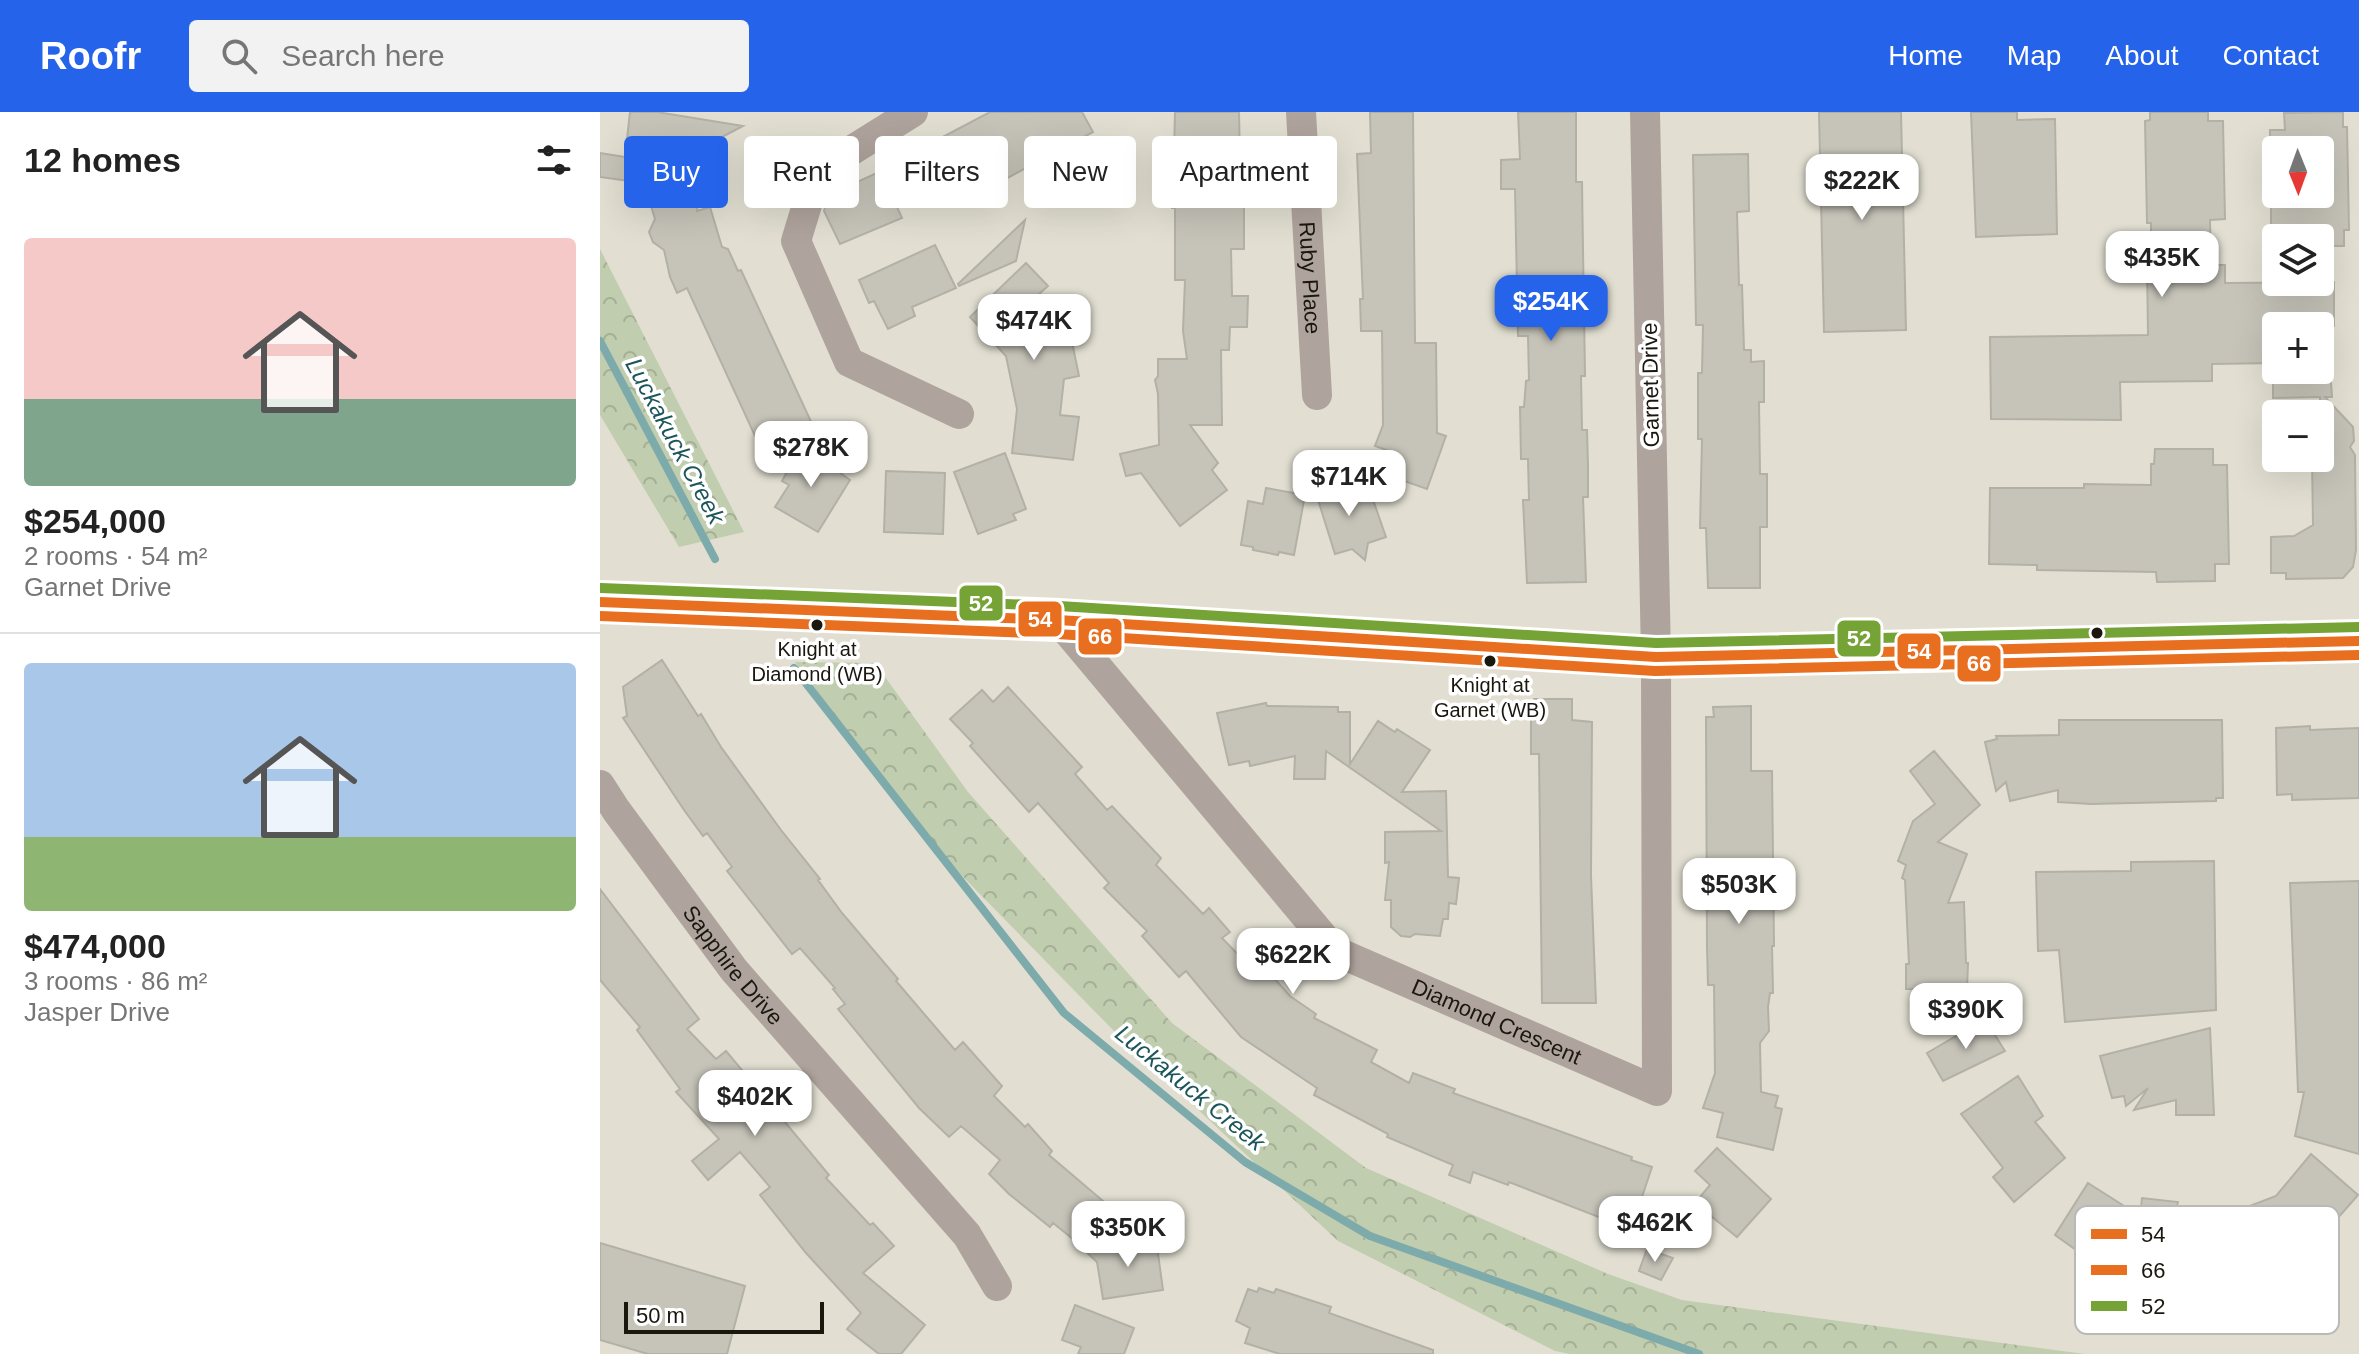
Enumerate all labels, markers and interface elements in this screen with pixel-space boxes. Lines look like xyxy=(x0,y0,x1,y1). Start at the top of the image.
search box xyxy=(189,20,749,92)
icon: search xyxy=(217,34,261,78)
text: Roofr xyxy=(40,35,141,77)
text: Search here xyxy=(281,39,445,72)
text: Home xyxy=(1888,40,1963,71)
text: Map xyxy=(2007,40,2061,71)
text: About xyxy=(2105,40,2179,71)
text: Contact xyxy=(2223,40,2319,71)
chip: Buy xyxy=(624,136,728,208)
chip: Rent xyxy=(744,136,859,208)
chip: Filters xyxy=(875,136,1008,208)
chip: New xyxy=(1024,136,1136,208)
chip: Apartment xyxy=(1152,136,1337,208)
north arrow xyxy=(2262,136,2334,208)
map controls xyxy=(2262,136,2334,472)
icon: filters xyxy=(532,138,576,182)
text: 12 homes xyxy=(24,141,181,179)
pin: $222K xyxy=(1806,154,1918,222)
text: $222K xyxy=(1824,165,1900,195)
street label: Ruby Place xyxy=(1294,221,1326,335)
button: layers xyxy=(2262,224,2334,296)
pin: $435K xyxy=(2106,231,2218,299)
text: $435K xyxy=(2124,242,2200,272)
pin: $254K xyxy=(1495,275,1607,343)
text: $254K xyxy=(1513,286,1589,316)
icon: home xyxy=(228,290,372,434)
pin: $474K xyxy=(978,294,1090,362)
text: $474K xyxy=(996,305,1072,335)
button: + xyxy=(2262,312,2334,384)
street label: Garnet Drive xyxy=(1637,322,1664,448)
water label: Luckakuck Creek xyxy=(620,353,732,530)
button: − xyxy=(2262,400,2334,472)
pin: $278K xyxy=(755,421,867,489)
text: $278K xyxy=(773,432,849,462)
pin: $714K xyxy=(1293,450,1405,518)
text: $714K xyxy=(1311,461,1387,491)
text: $254,000 xyxy=(24,502,166,540)
text: 2 rooms · 54 m² xyxy=(24,541,208,571)
text: Garnet Drive xyxy=(24,572,171,602)
line badge: 52 xyxy=(958,584,1004,622)
text: 52 xyxy=(969,591,993,616)
line badge: 54 xyxy=(1017,600,1063,638)
text: 54 xyxy=(1028,607,1053,632)
marker: Knight at Diamond (WB) xyxy=(809,617,825,633)
line badge: 66 xyxy=(1077,617,1123,656)
line badge: 52 xyxy=(1836,619,1882,658)
text: 66 xyxy=(1088,624,1112,649)
unlabelled marker xyxy=(2089,625,2105,641)
text: 52 xyxy=(1847,626,1871,651)
line badge: 54 xyxy=(1896,632,1942,670)
place label: Knight at Diamond (WB) xyxy=(751,638,883,685)
text: 54 xyxy=(1907,639,1932,664)
line badge: 66 xyxy=(1956,644,2002,683)
text: 66 xyxy=(1967,651,1991,676)
marker: Knight at Garnet (WB) xyxy=(1482,653,1498,669)
place label: Knight at Garnet (WB) xyxy=(1434,674,1546,721)
icon: home xyxy=(228,715,372,859)
pin: $503K xyxy=(1683,858,1795,926)
text: $503K xyxy=(1701,869,1777,899)
street label: Sapphire Drive xyxy=(678,901,788,1030)
text: $474,000 xyxy=(24,927,166,965)
pin: $622K xyxy=(1237,928,1349,996)
text: $622K xyxy=(1255,939,1331,969)
text: 3 rooms · 86 m² xyxy=(24,966,208,996)
street label: Diamond Crescent xyxy=(1408,974,1585,1070)
pin: $390K xyxy=(1910,983,2022,1051)
text: $390K xyxy=(1928,994,2004,1024)
text: Jasper Drive xyxy=(24,997,170,1027)
water label: Luckakuck Creek xyxy=(1110,1019,1272,1157)
pin: $402K xyxy=(699,1070,811,1138)
text: $402K xyxy=(717,1081,793,1111)
pin: $462K xyxy=(1599,1196,1711,1264)
pin: $350K xyxy=(1072,1201,1184,1269)
legend xyxy=(2075,1206,2339,1334)
text: $462K xyxy=(1617,1207,1693,1237)
text: $350K xyxy=(1090,1212,1166,1242)
text: 54 xyxy=(2141,1222,2165,1247)
text: 66 xyxy=(2141,1258,2165,1283)
text: 52 xyxy=(2141,1294,2165,1319)
scale bar xyxy=(624,1298,824,1334)
text: 50 m xyxy=(636,1303,685,1328)

